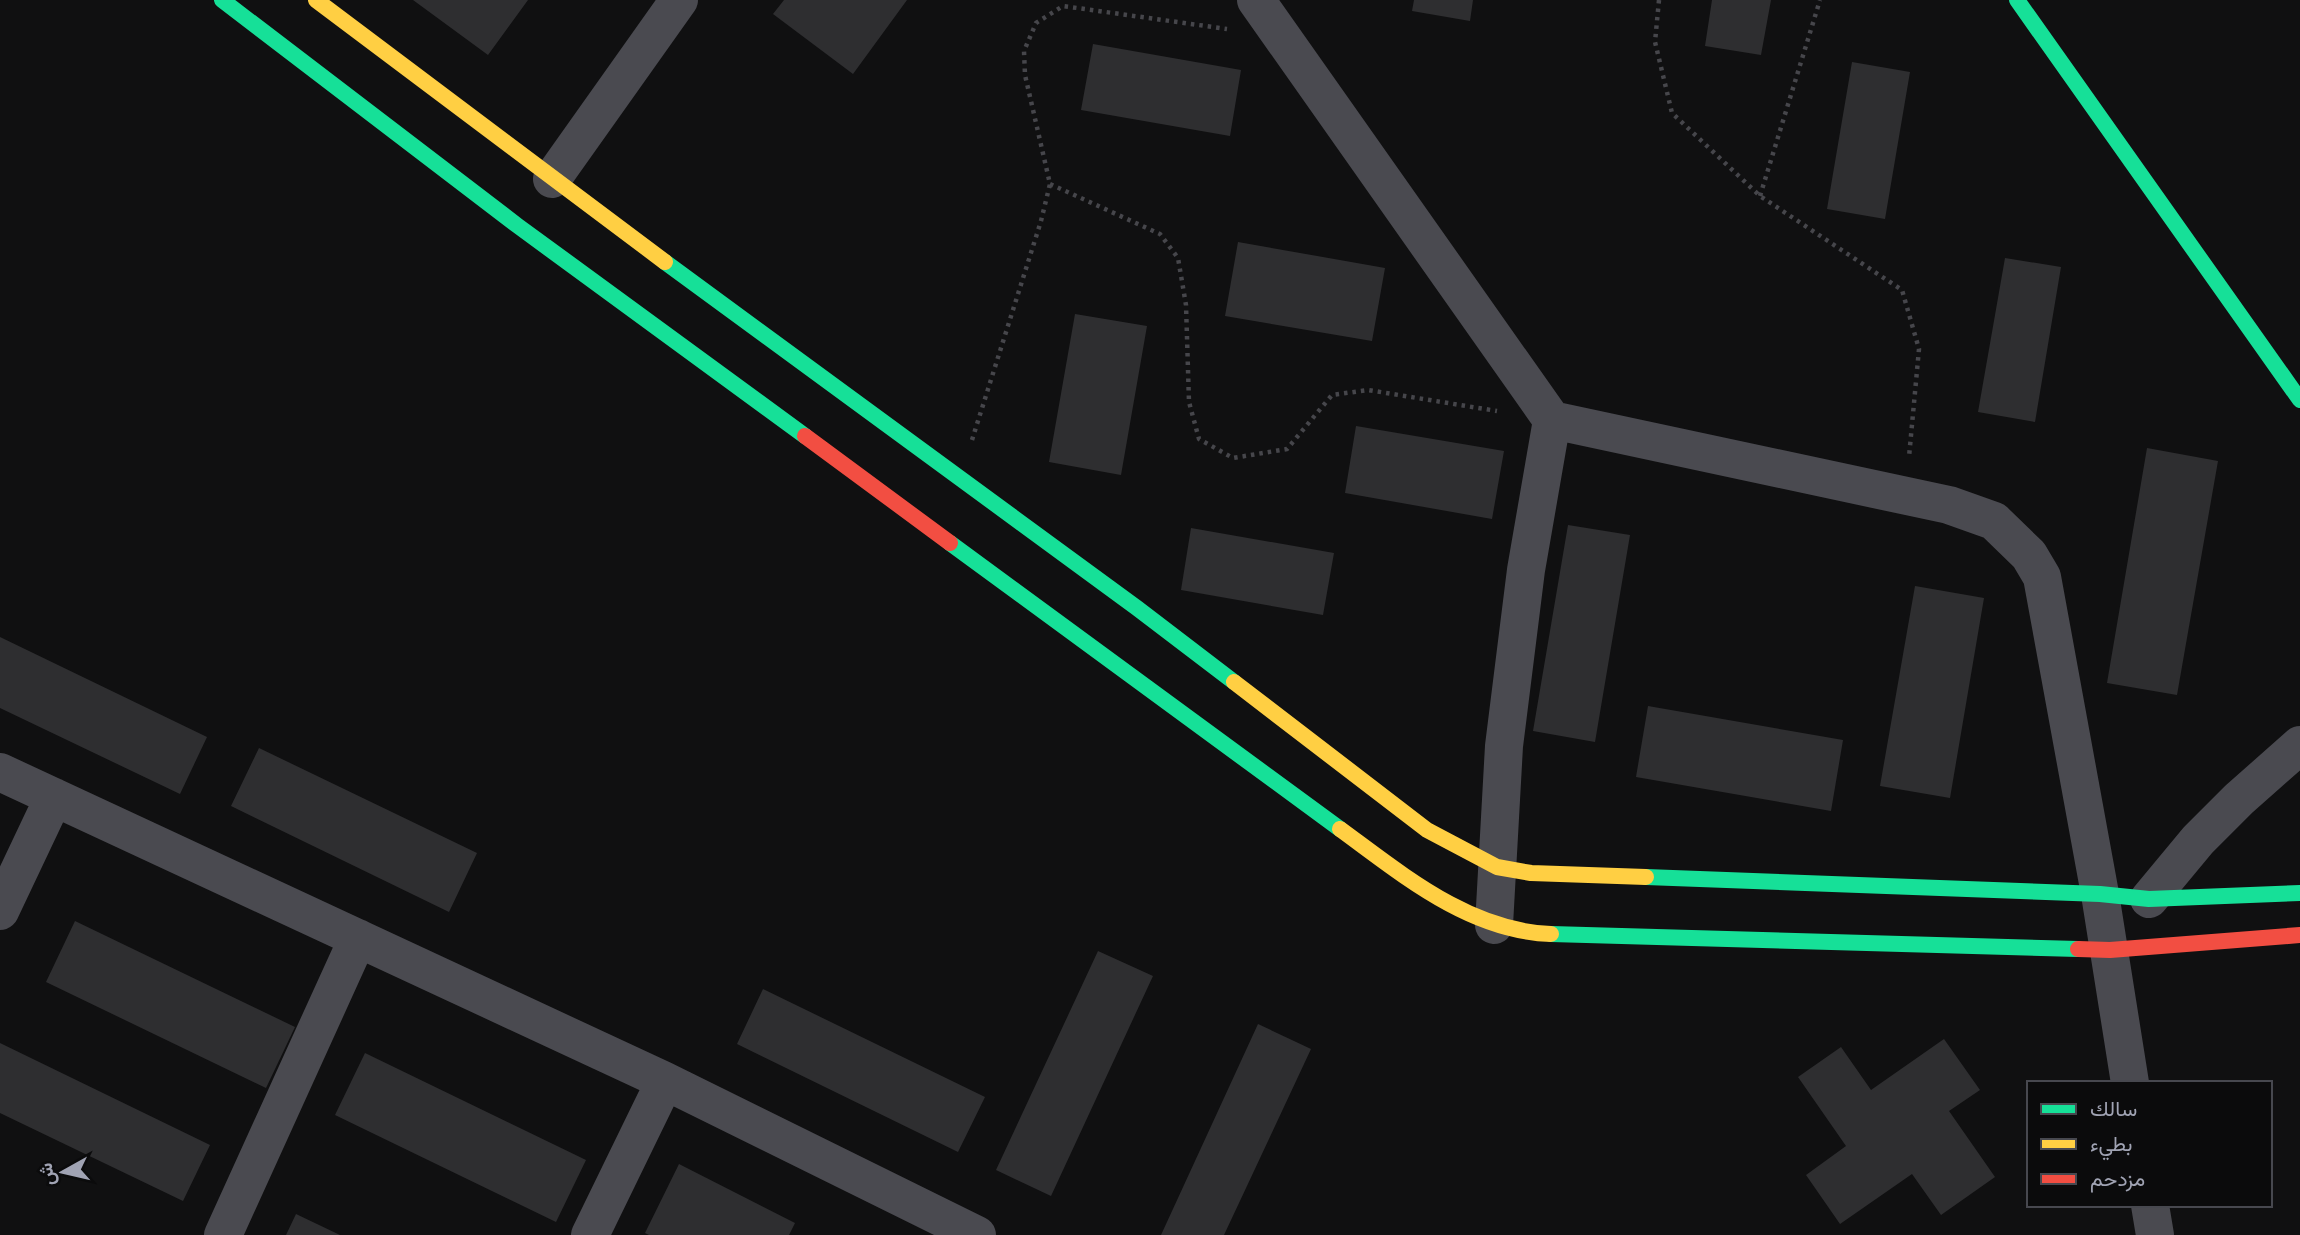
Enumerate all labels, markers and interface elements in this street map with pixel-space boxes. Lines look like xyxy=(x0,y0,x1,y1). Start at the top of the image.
legend xyxy=(2027,1081,2272,1207)
text: سالك xyxy=(2090,1095,2137,1123)
text: بطيء xyxy=(2090,1130,2133,1161)
north arrow xyxy=(28,1137,98,1207)
text: ش xyxy=(33,1161,61,1187)
text: مزدحم xyxy=(2090,1165,2145,1193)

